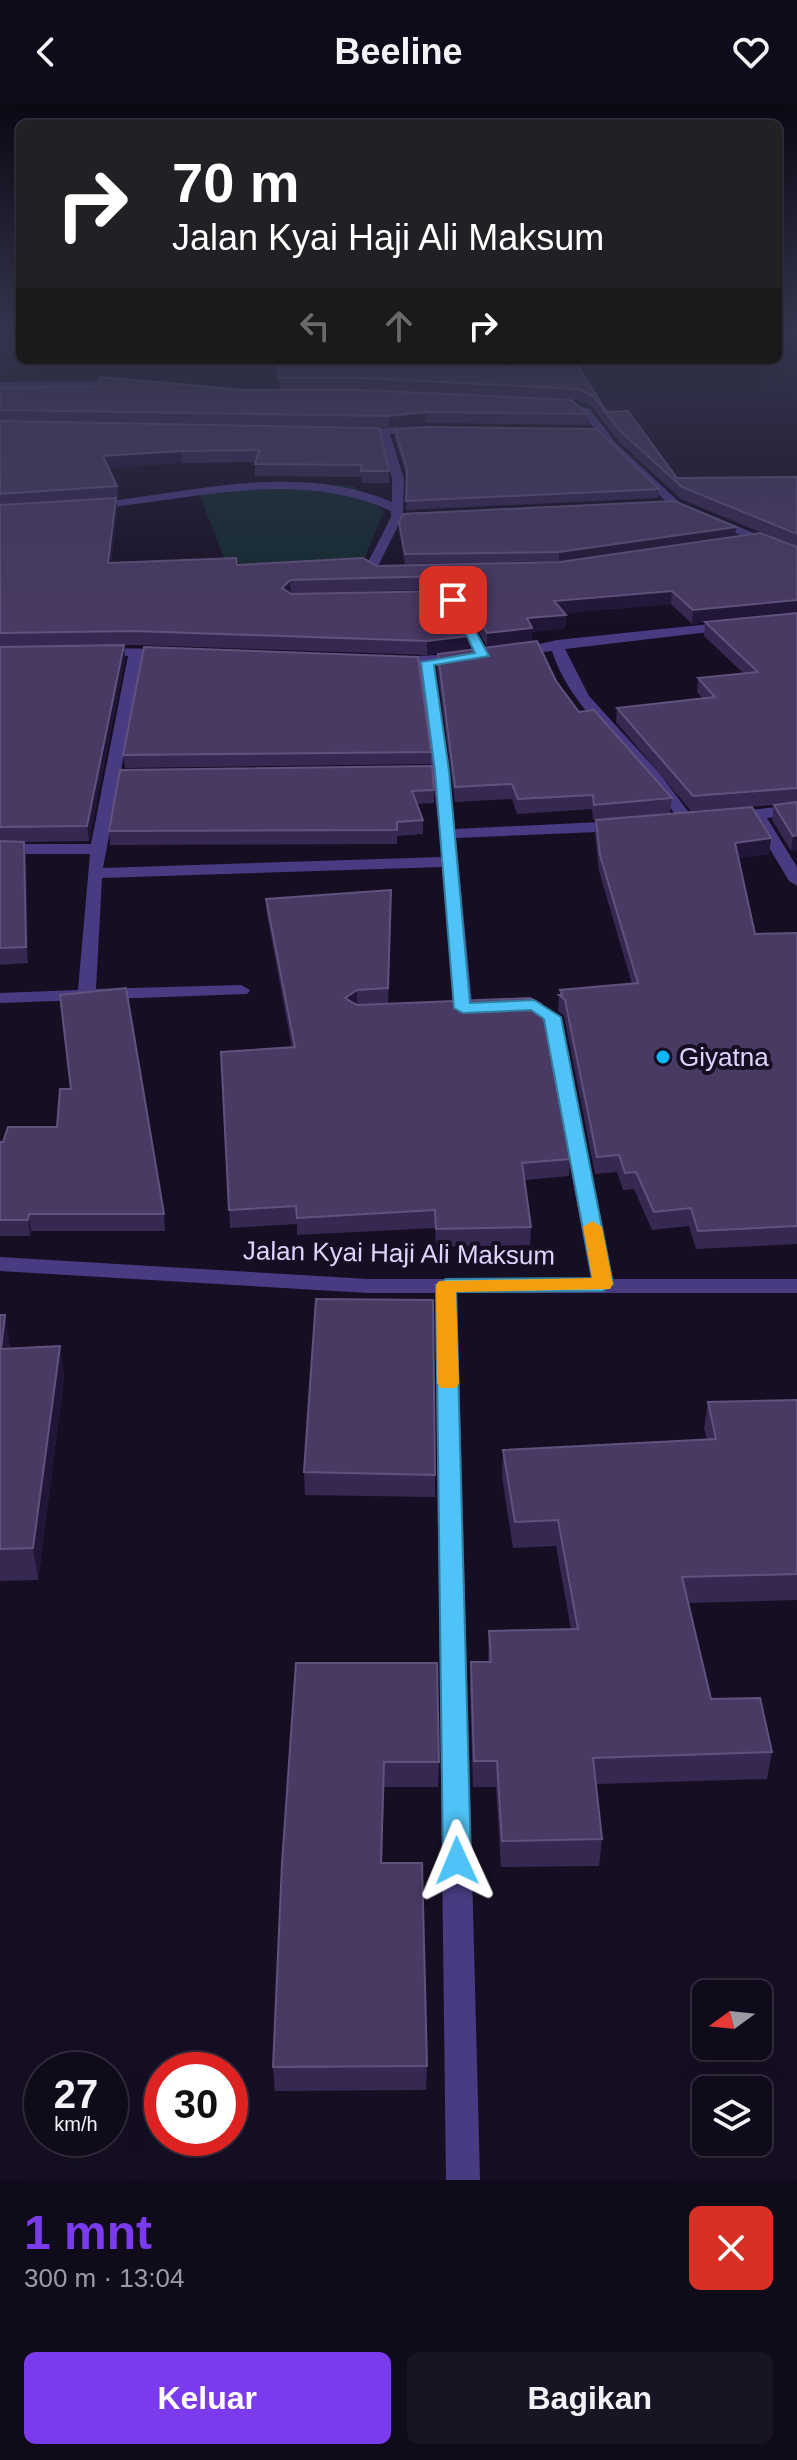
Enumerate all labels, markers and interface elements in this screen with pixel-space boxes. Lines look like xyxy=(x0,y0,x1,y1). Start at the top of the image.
icon: back xyxy=(24,30,68,74)
icon: heart xyxy=(729,30,773,74)
text: Beeline xyxy=(334,31,463,72)
text: 70 m xyxy=(172,151,300,214)
icon: right xyxy=(40,152,144,256)
text: Jalan Kyai Haji Ali Maksum xyxy=(172,217,604,258)
icon: left xyxy=(293,304,337,348)
icon: ahead xyxy=(377,304,421,348)
icon: right xyxy=(461,304,505,348)
pin xyxy=(419,566,487,634)
icon: arrive xyxy=(431,578,475,622)
place label: Giyatna xyxy=(679,1042,769,1072)
marker: Giyatna xyxy=(654,1048,672,1066)
street label: Jalan Kyai Haji Ali Maksum xyxy=(243,1235,555,1271)
position arrow xyxy=(415,1819,499,1903)
north arrow xyxy=(692,1980,772,2060)
map controls xyxy=(692,1980,772,2156)
speed limit sign: 30 xyxy=(144,2052,248,2156)
text: 27 xyxy=(54,2072,98,2116)
button: layers xyxy=(692,2076,772,2156)
text: km/h xyxy=(54,2113,98,2135)
text: 1 mnt xyxy=(24,2206,152,2259)
button: close xyxy=(689,2206,773,2290)
text: 300 m · 13:04 xyxy=(24,2263,184,2293)
button: Keluar xyxy=(24,2352,391,2444)
button: Bagikan xyxy=(407,2352,773,2444)

